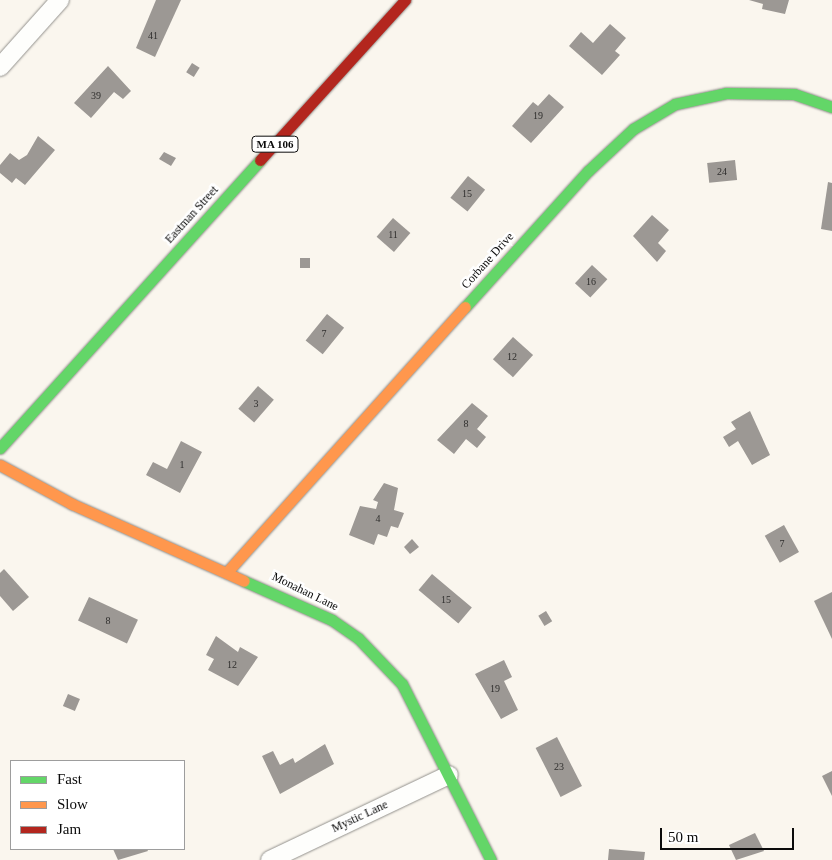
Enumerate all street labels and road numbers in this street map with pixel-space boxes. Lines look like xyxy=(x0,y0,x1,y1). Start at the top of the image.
road number: MA 106 xyxy=(250,136,300,152)
street label: Eastman Street xyxy=(162,183,222,247)
street label: Corbane Drive xyxy=(459,230,517,292)
street label: Monahan Lane xyxy=(269,570,341,614)
street label: Mystic Lane xyxy=(330,798,390,836)

